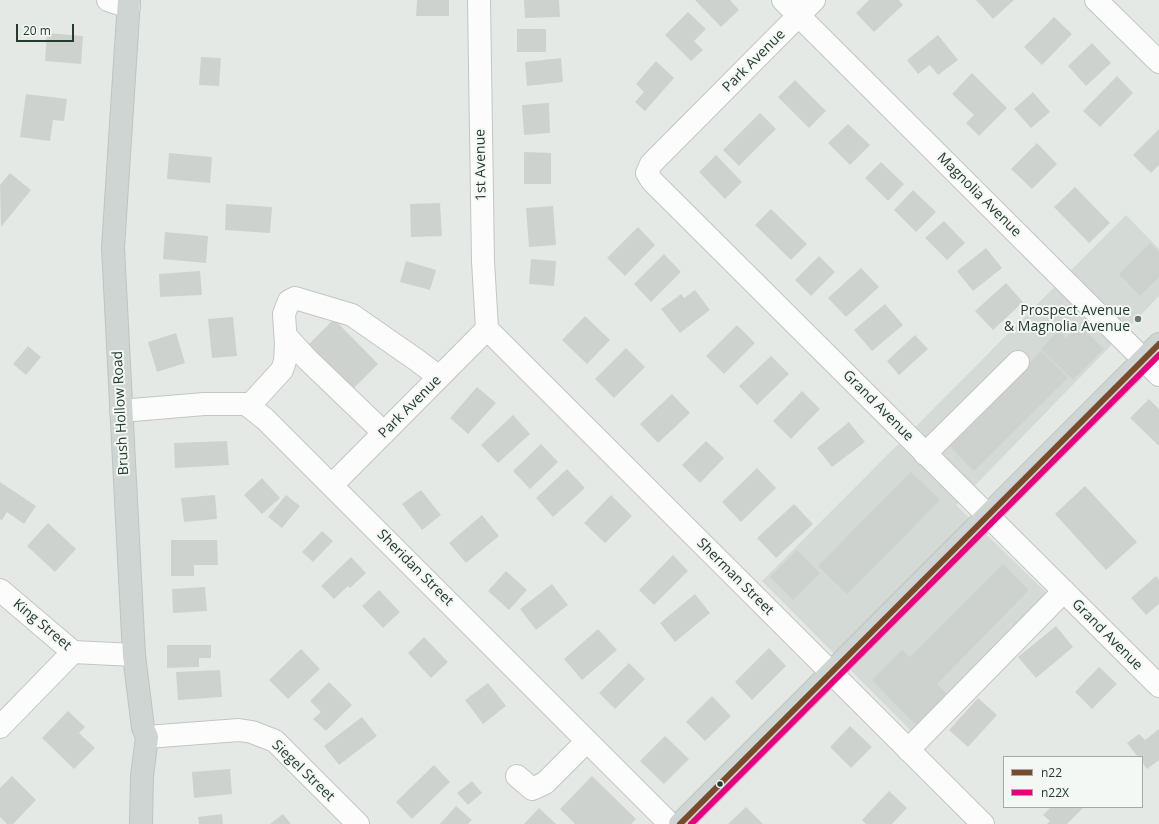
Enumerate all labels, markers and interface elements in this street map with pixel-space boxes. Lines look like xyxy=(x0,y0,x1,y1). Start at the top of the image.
scale bar xyxy=(18,16,76,42)
text: 20 m xyxy=(23,22,51,39)
street label: Park Avenue xyxy=(719,26,789,96)
street label: 1st Avenue xyxy=(472,129,490,201)
street label: Magnolia Avenue xyxy=(933,149,1025,241)
place label: Prospect Avenue & Magnolia Avenue xyxy=(1004,303,1130,336)
marker: Prospect Avenue & Magnolia Avenue xyxy=(1133,314,1143,324)
street label: Brush Hollow Road xyxy=(109,350,133,476)
street label: Grand Avenue xyxy=(839,367,917,445)
street label: Park Avenue xyxy=(375,372,445,442)
street label: Sheridan Street xyxy=(373,526,457,610)
street label: Sherman Street xyxy=(693,535,777,619)
street label: King Street xyxy=(9,596,75,654)
street label: Grand Avenue xyxy=(1068,596,1146,674)
street label: Siegel Street xyxy=(268,737,338,805)
legend xyxy=(1003,756,1143,808)
text: n22 xyxy=(1041,764,1062,781)
unlabelled marker xyxy=(715,779,725,789)
text: n22X xyxy=(1041,784,1069,801)

